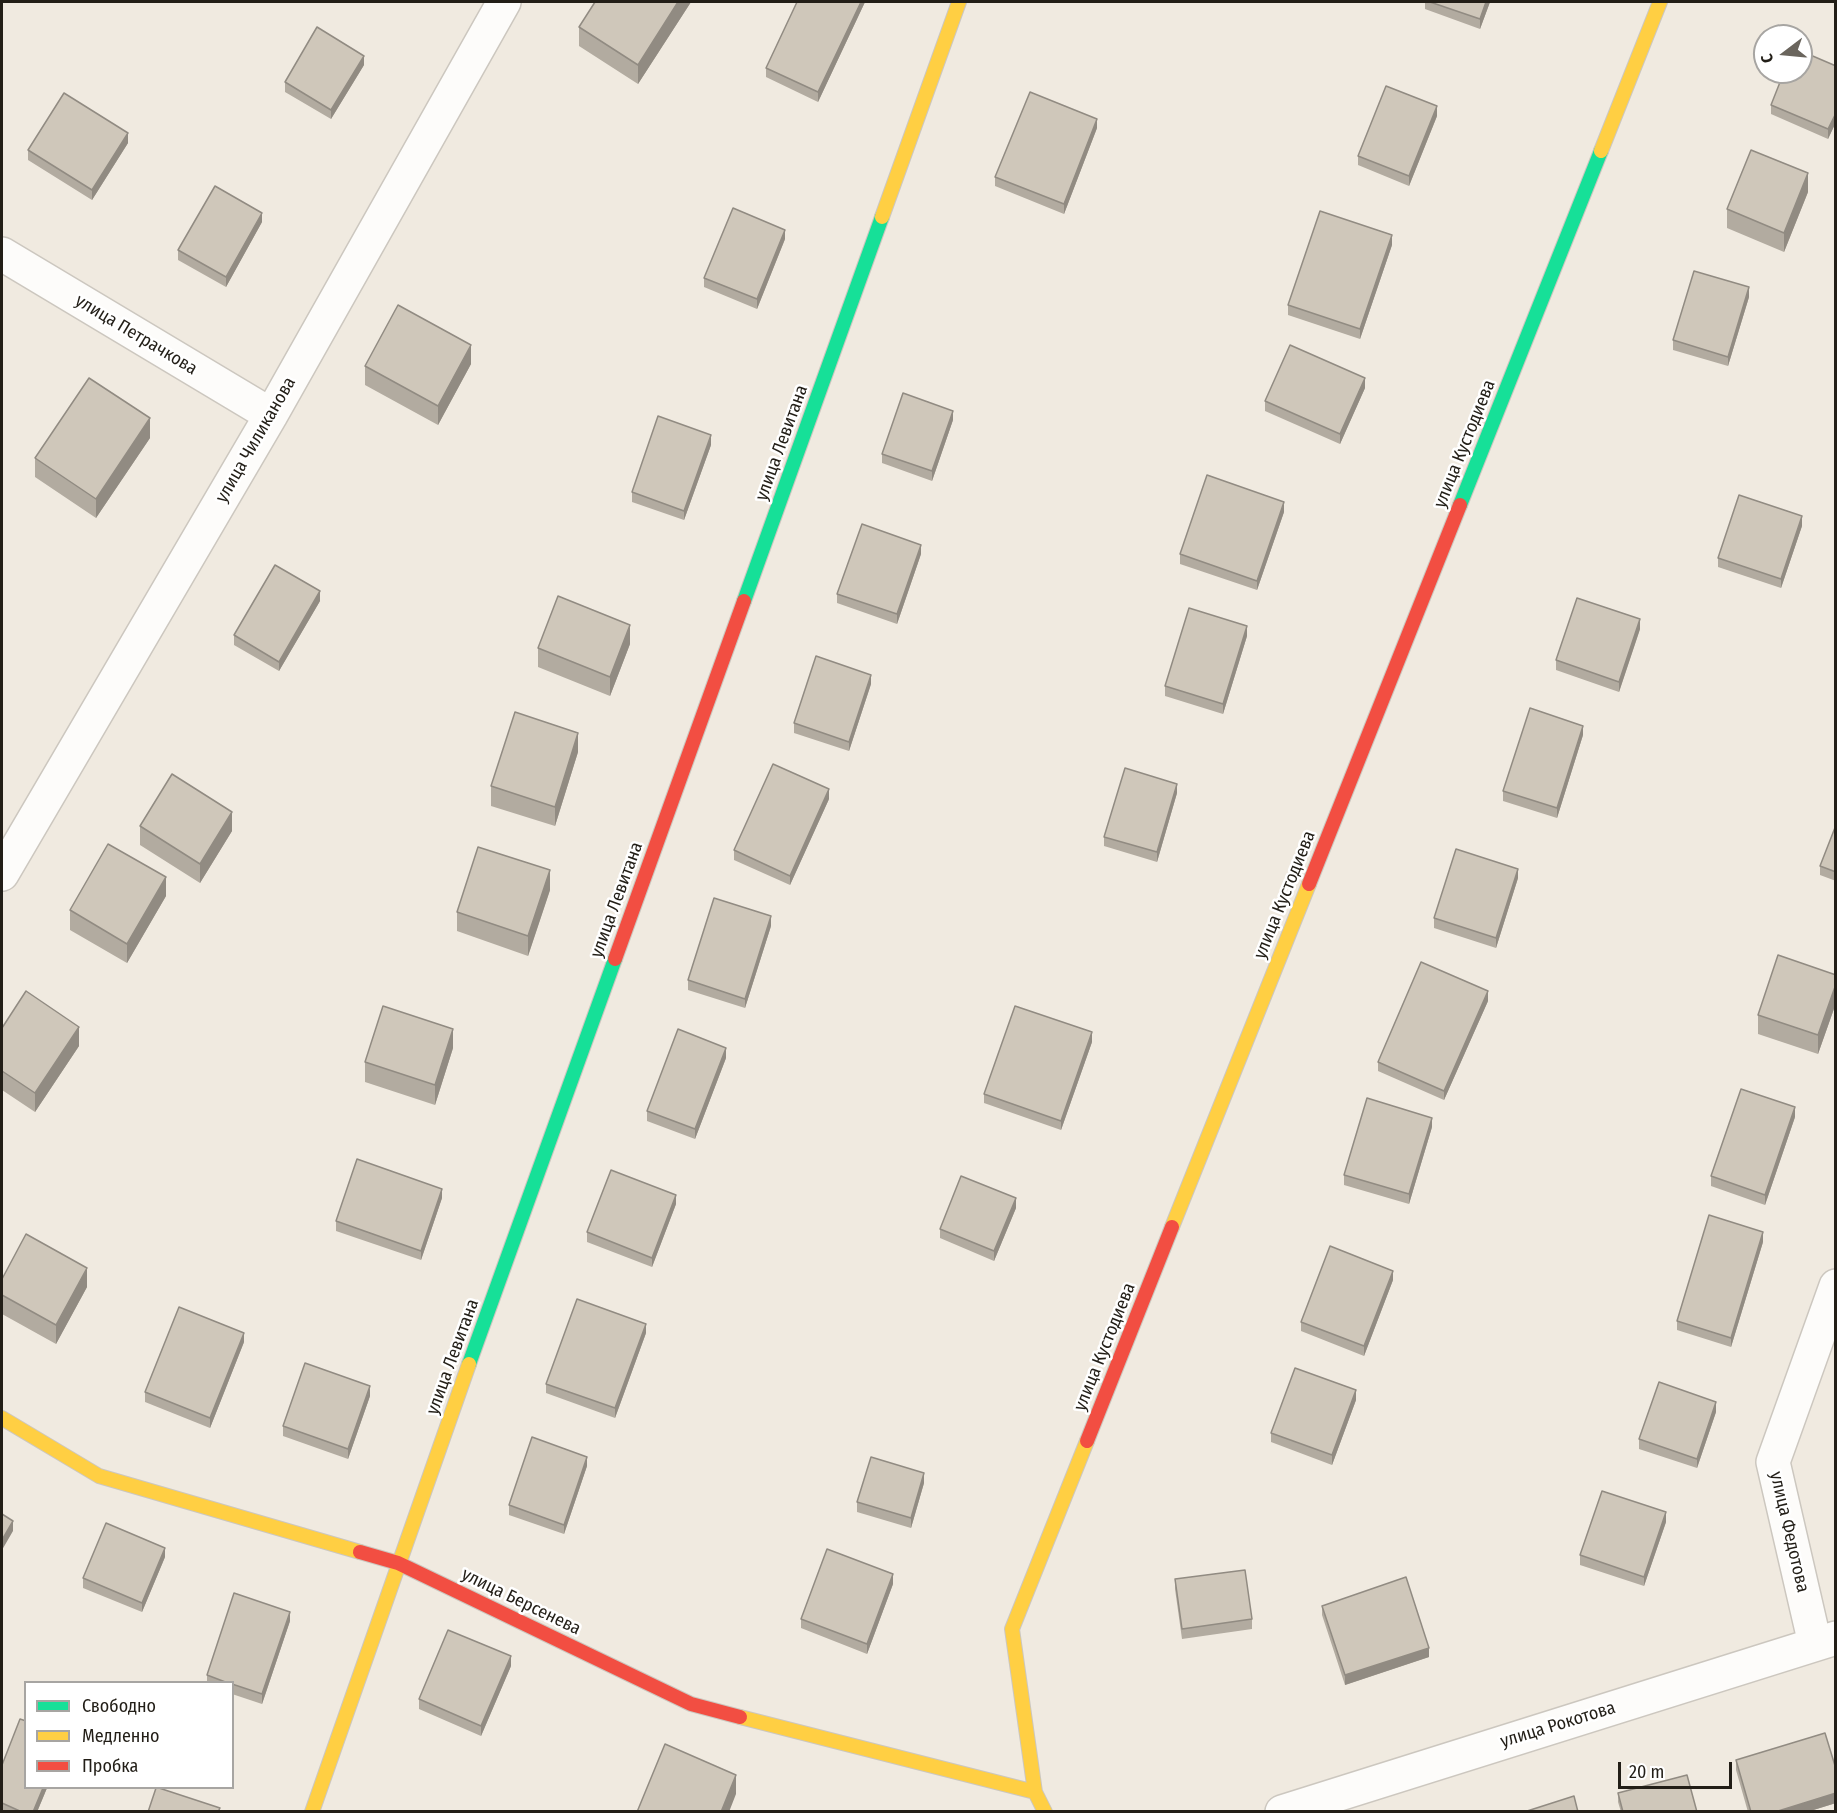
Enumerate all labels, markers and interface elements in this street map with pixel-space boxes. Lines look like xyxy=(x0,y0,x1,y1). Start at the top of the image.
north arrow xyxy=(1753,24,1813,84)
text: С xyxy=(1757,52,1777,65)
street label: улица Петрачкова xyxy=(71,290,201,380)
street label: улица Чиликанова xyxy=(211,373,301,507)
street label: улица Кустодиева xyxy=(1430,377,1500,511)
street label: улица Левитана xyxy=(751,382,813,504)
street label: улица Кустодиева xyxy=(1250,828,1320,962)
street label: улица Левитана xyxy=(586,839,648,961)
street label: улица Кустодиева xyxy=(1070,1280,1140,1414)
street label: улица Левитана xyxy=(422,1296,484,1418)
street label: улица Федотова xyxy=(1765,1469,1813,1595)
street label: улица Берсенева xyxy=(458,1564,584,1640)
legend xyxy=(24,1681,234,1789)
text: Свободно xyxy=(82,1695,156,1717)
street label: улица Рокотова xyxy=(1498,1697,1618,1753)
text: Медленно xyxy=(82,1725,160,1747)
scale bar xyxy=(1621,1750,1735,1788)
text: Пробка xyxy=(82,1755,138,1777)
text: 20 m xyxy=(1629,1761,1664,1783)

